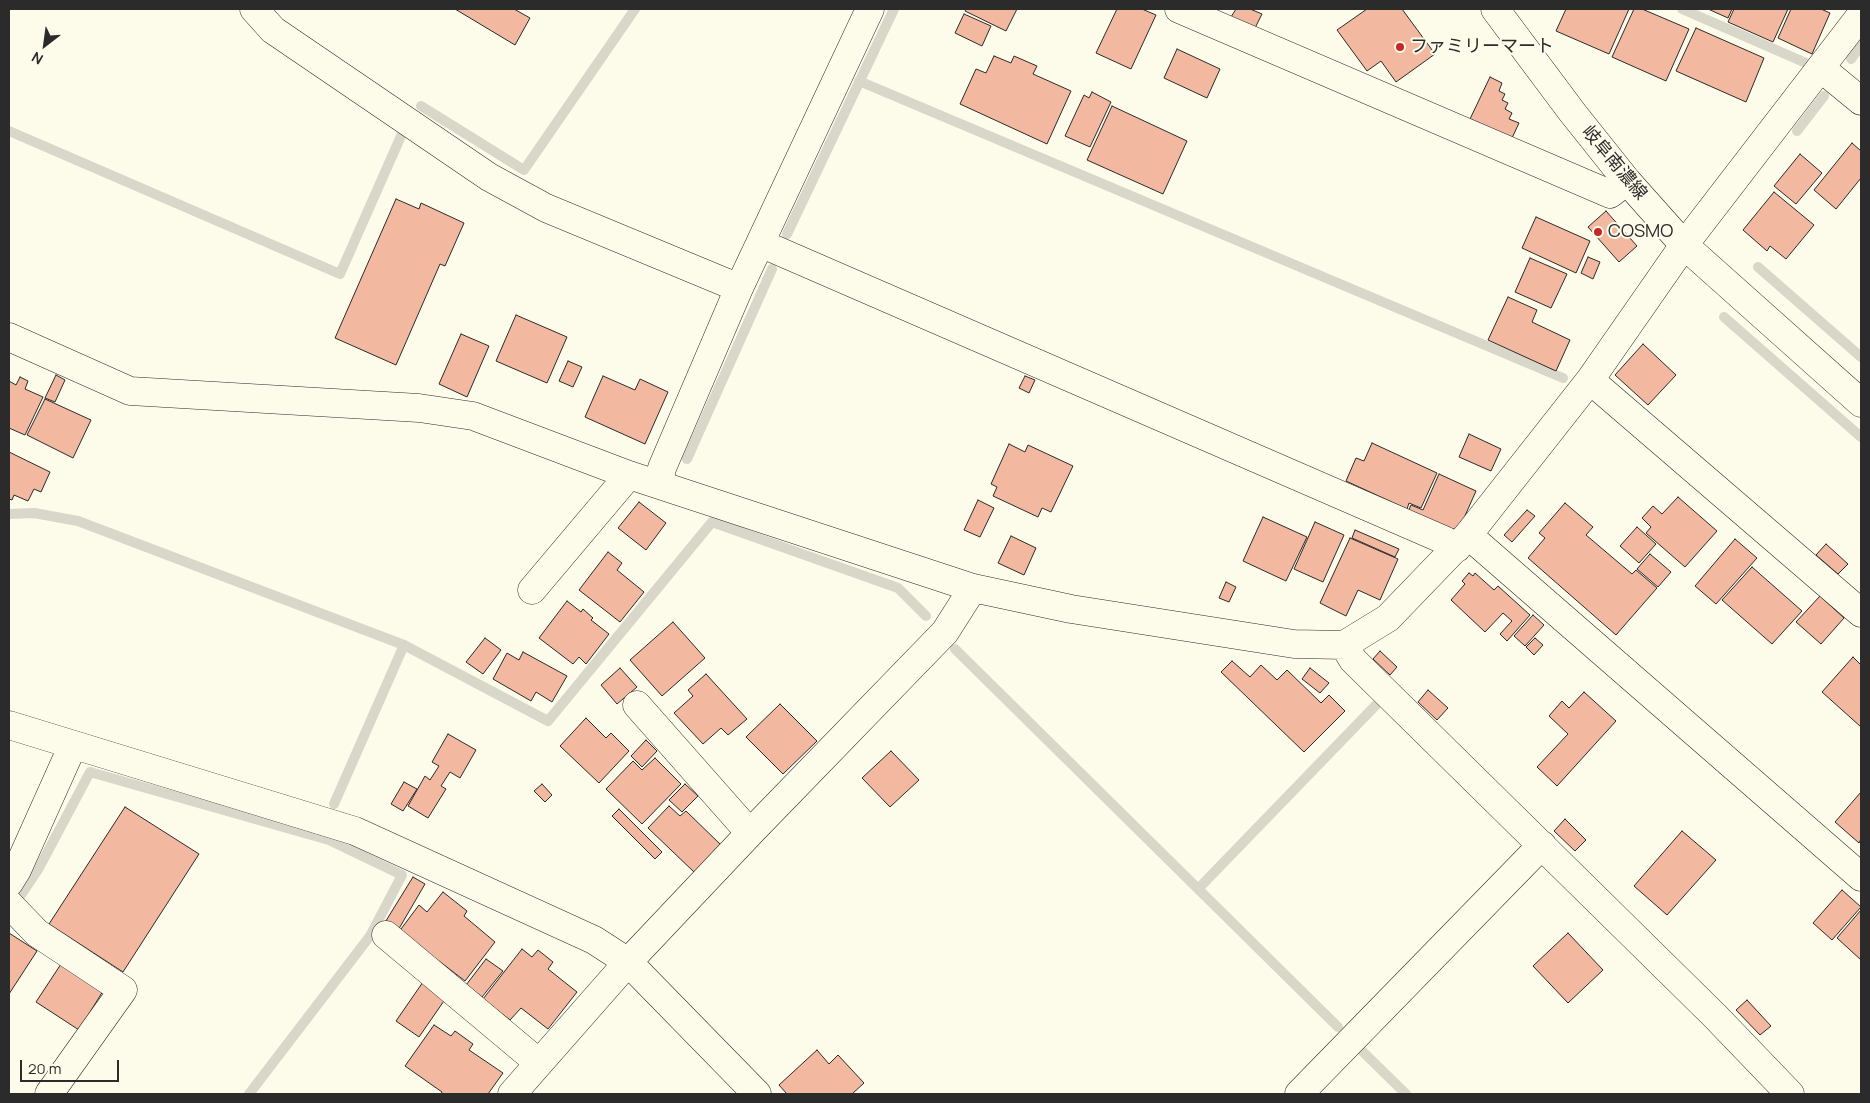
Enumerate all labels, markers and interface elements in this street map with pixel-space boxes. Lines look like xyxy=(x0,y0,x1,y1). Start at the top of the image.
north arrow xyxy=(20,20,70,70)
place label: ファミリーマート xyxy=(1410,36,1554,58)
marker: ファミリーマート xyxy=(1394,41,1406,53)
text: N xyxy=(28,48,46,69)
street label: 岐阜南濃線 xyxy=(1577,122,1651,204)
place label: COSMO xyxy=(1608,221,1673,243)
marker: COSMO xyxy=(1592,226,1604,238)
scale bar xyxy=(22,1050,121,1082)
text: 20 m xyxy=(28,1058,61,1079)

